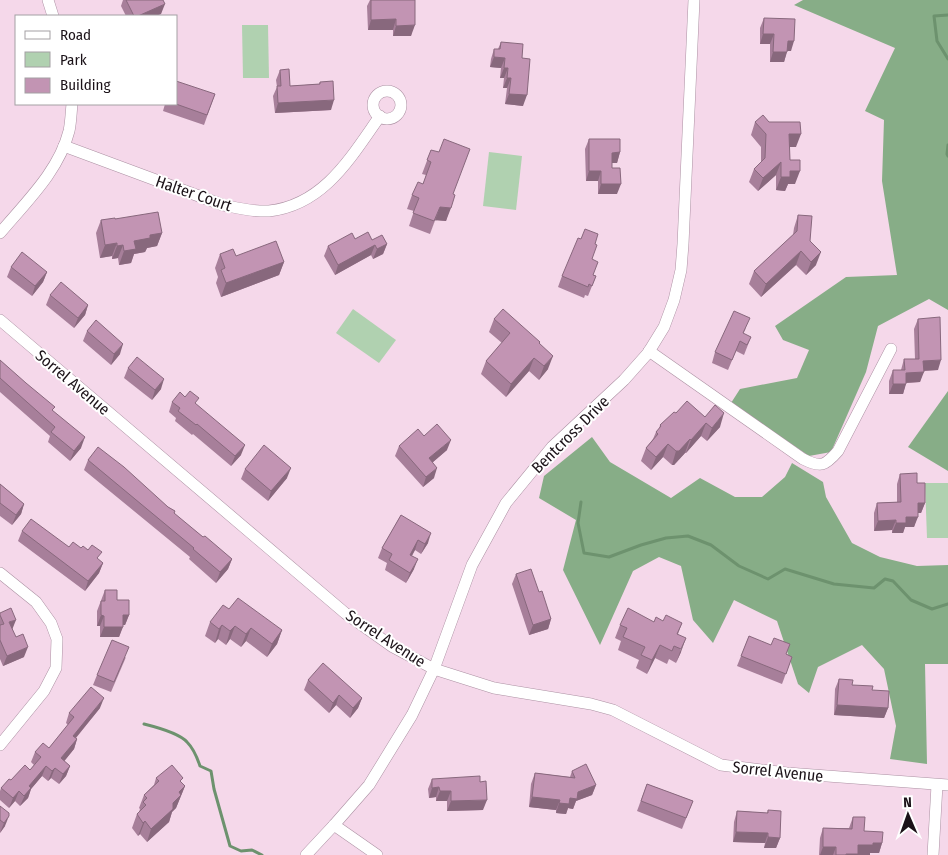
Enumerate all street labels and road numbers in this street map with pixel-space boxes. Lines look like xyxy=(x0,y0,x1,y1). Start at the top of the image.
street label: Halter Court xyxy=(153,172,235,216)
street label: Sorrel Avenue xyxy=(32,346,114,419)
street label: Bentcross Drive xyxy=(528,392,613,477)
street label: Sorrel Avenue xyxy=(342,606,429,671)
street label: Sorrel Avenue xyxy=(732,757,824,786)

